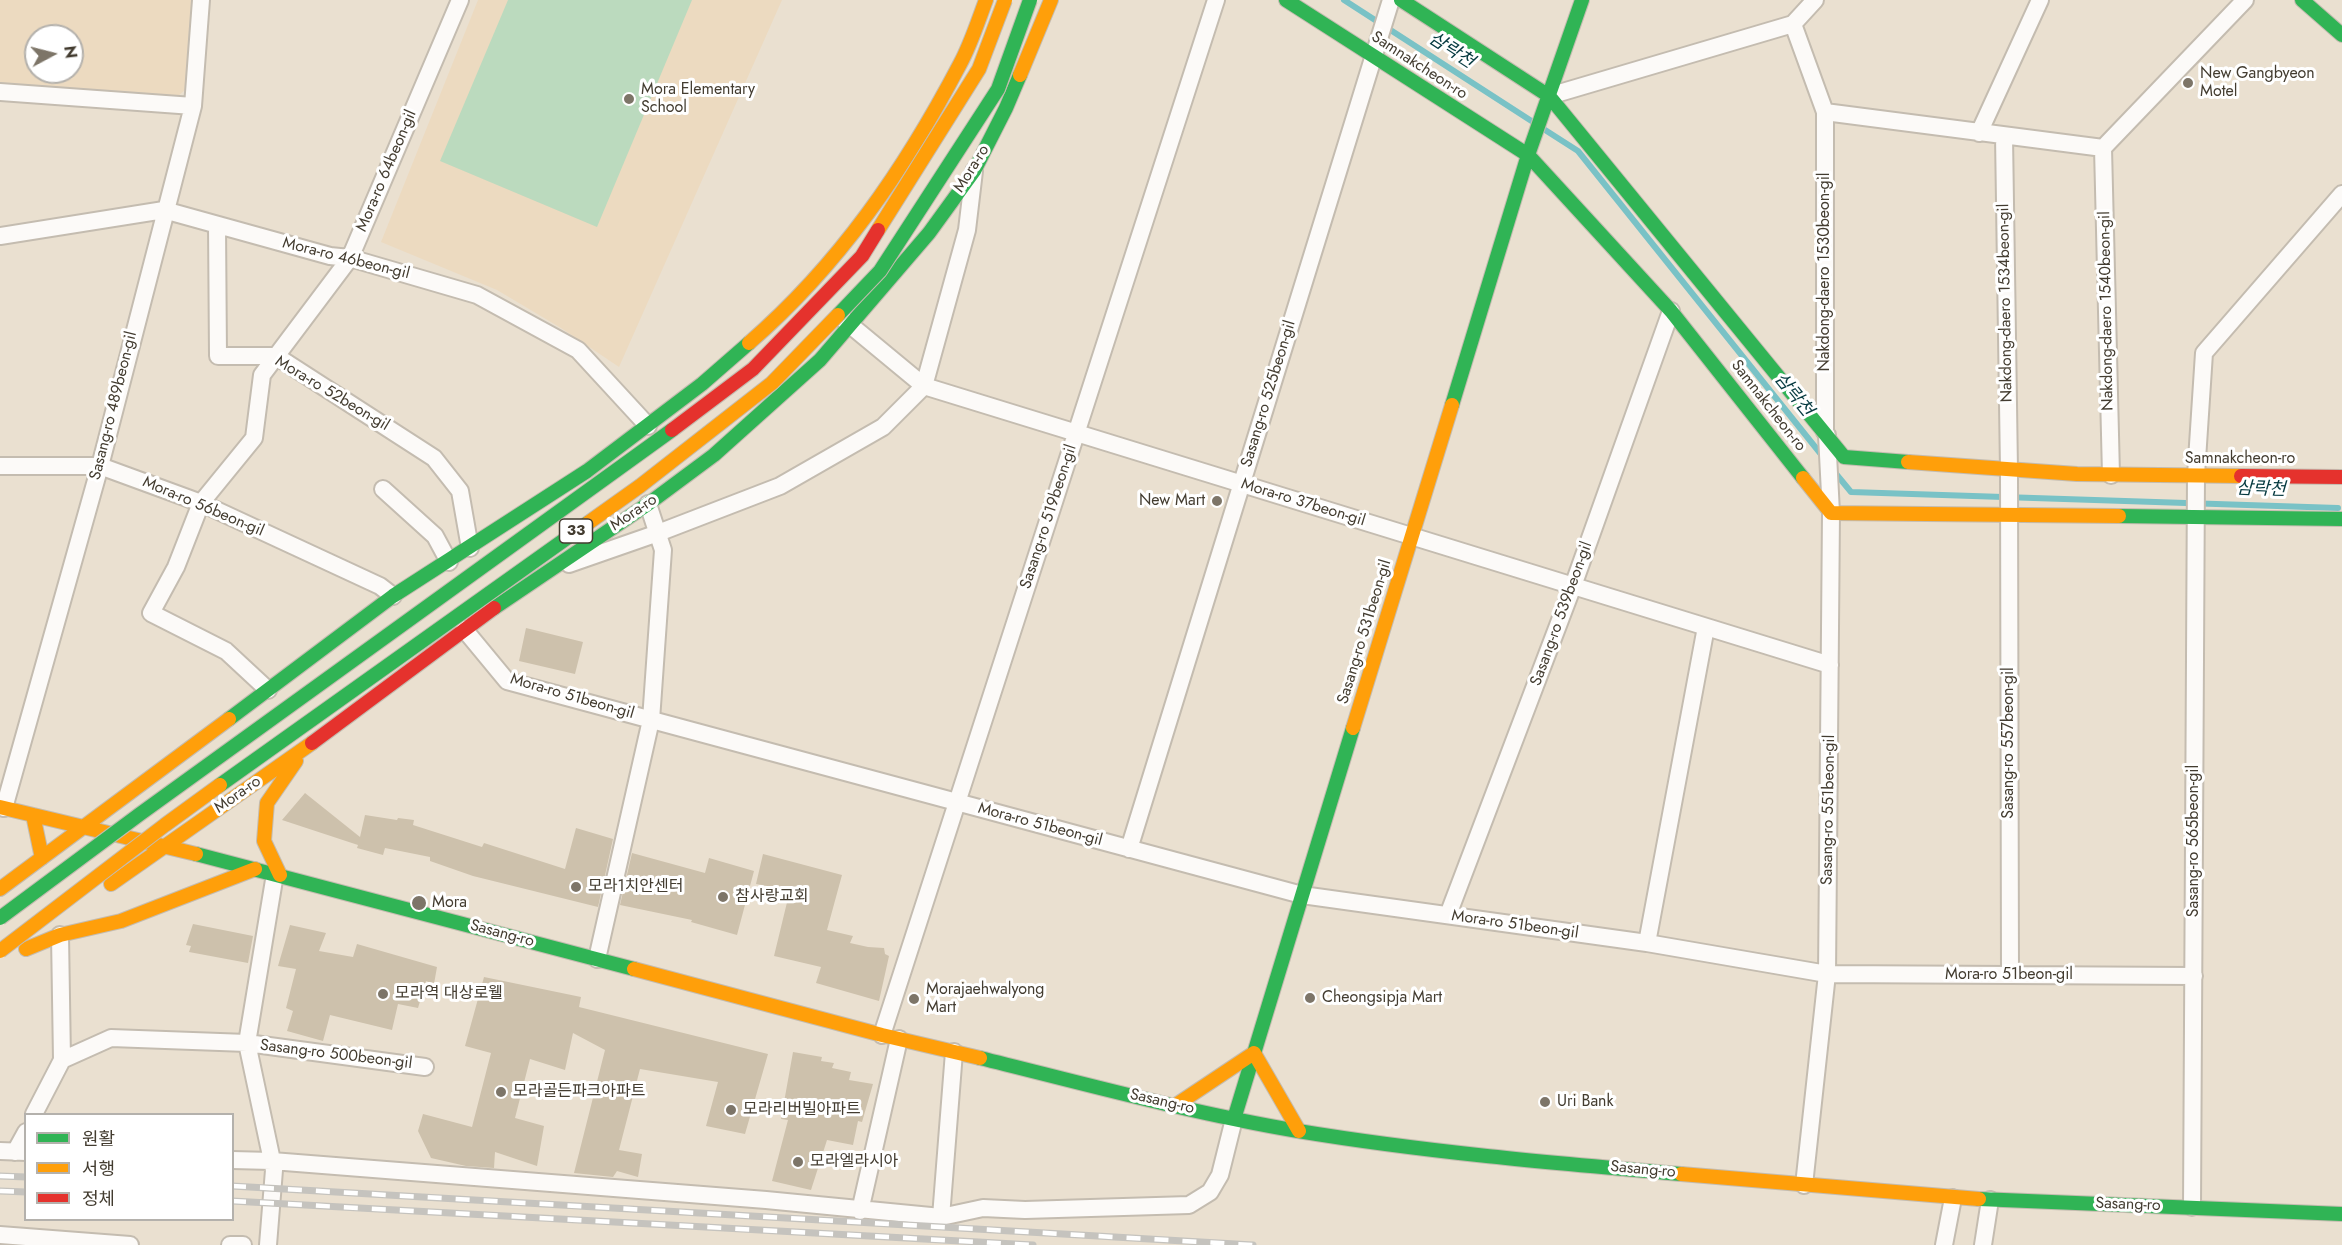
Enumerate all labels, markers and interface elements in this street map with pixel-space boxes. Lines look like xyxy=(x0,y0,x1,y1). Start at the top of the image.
north arrow xyxy=(24,24,84,84)
street label: Samnakcheon-ro xyxy=(1367,28,1471,104)
water label: 삼락천 xyxy=(1424,28,1478,74)
text: N xyxy=(58,44,83,60)
place label: New Gangbyeon Motel xyxy=(2200,64,2315,102)
marker: New Gangbyeon Motel xyxy=(2181,76,2195,90)
place label: Mora Elementary School xyxy=(641,80,755,118)
marker: Mora Elementary School xyxy=(622,92,636,106)
street label: Mora-ro 64beon-gil xyxy=(353,107,421,235)
street label: Mora-ro xyxy=(950,142,994,196)
street label: Nakdong-daero 1530beon-gil xyxy=(1815,172,1835,372)
street label: Nakdong-daero 1534beon-gil xyxy=(1995,203,2017,403)
street label: Nakdong-daero 1540beon-gil xyxy=(2096,211,2118,411)
street label: Mora-ro 46beon-gil xyxy=(280,234,412,284)
street label: Sasang-ro 525beon-gil xyxy=(1238,318,1300,470)
street label: Sasang-ro 489beon-gil xyxy=(86,330,142,482)
street label: Mora-ro 52beon-gil xyxy=(271,352,393,436)
street label: Samnakcheon-ro xyxy=(1726,357,1810,455)
water label: 삼락천 xyxy=(1769,369,1817,421)
street label: Sasang-ro 519beon-gil xyxy=(1017,442,1081,592)
street label: Samnakcheon-ro xyxy=(2185,449,2295,469)
street label: Mora-ro 56beon-gil xyxy=(139,473,267,541)
street label: Mora-ro 37beon-gil xyxy=(1239,475,1367,531)
water label: 삼락천 xyxy=(2236,478,2286,502)
street label: Mora-ro xyxy=(607,490,661,536)
place label: New Mart xyxy=(1139,491,1205,511)
marker: New Mart xyxy=(1210,494,1224,508)
road number: 33 xyxy=(560,519,592,543)
street label: Sasang-ro 539beon-gil xyxy=(1527,539,1597,689)
street label: Sasang-ro 531beon-gil xyxy=(1334,557,1396,707)
street label: Sasang-ro 557beon-gil xyxy=(1999,667,2019,819)
street label: Mora-ro 51beon-gil xyxy=(508,670,636,724)
street label: Sasang-ro 551beon-gil xyxy=(1818,735,1840,885)
street label: Sasang-ro 565beon-gil xyxy=(2184,765,2204,917)
street label: Mora-ro xyxy=(211,772,265,818)
street label: Mora-ro 51beon-gil xyxy=(976,799,1104,851)
place label: 모라1치안센터 xyxy=(588,877,684,897)
marker: 모라1치안센터 xyxy=(569,880,583,894)
place label: 참사랑교회 xyxy=(735,887,809,907)
marker: 참사랑교회 xyxy=(716,890,730,904)
place label: Mora xyxy=(432,893,467,913)
marker: Mora xyxy=(410,894,428,912)
street label: Mora-ro 51beon-gil xyxy=(1450,907,1580,943)
street label: Sasang-ro xyxy=(468,916,536,952)
street label: Mora-ro 51beon-gil xyxy=(1945,965,2073,985)
place label: Morajaehwalyong Mart xyxy=(926,980,1044,1018)
place label: 모라역 대상로웰 xyxy=(395,984,503,1004)
marker: 모라역 대상로웰 xyxy=(376,987,390,1001)
place label: Cheongsipja Mart xyxy=(1322,988,1442,1008)
marker: Cheongsipja Mart xyxy=(1303,991,1317,1005)
marker: Morajaehwalyong Mart xyxy=(907,992,921,1006)
street label: Sasang-ro 500beon-gil xyxy=(259,1036,413,1074)
place label: 모라골든파크아파트 xyxy=(513,1082,645,1102)
marker: 모라골든파크아파트 xyxy=(494,1085,508,1099)
street label: Sasang-ro xyxy=(1128,1085,1196,1119)
place label: Uri Bank xyxy=(1557,1092,1614,1112)
marker: Uri Bank xyxy=(1538,1095,1552,1109)
place label: 모라리버빌아파트 xyxy=(743,1100,861,1120)
marker: 모라리버빌아파트 xyxy=(724,1103,738,1117)
legend xyxy=(24,1113,234,1221)
text: 원활 xyxy=(82,1126,115,1152)
place label: 모라엘라시아 xyxy=(810,1152,898,1172)
marker: 모라엘라시아 xyxy=(791,1155,805,1169)
text: 서행 xyxy=(82,1156,115,1182)
street label: Sasang-ro xyxy=(1610,1158,1676,1182)
text: 정체 xyxy=(82,1186,115,1212)
street label: Sasang-ro xyxy=(2095,1194,2161,1216)

